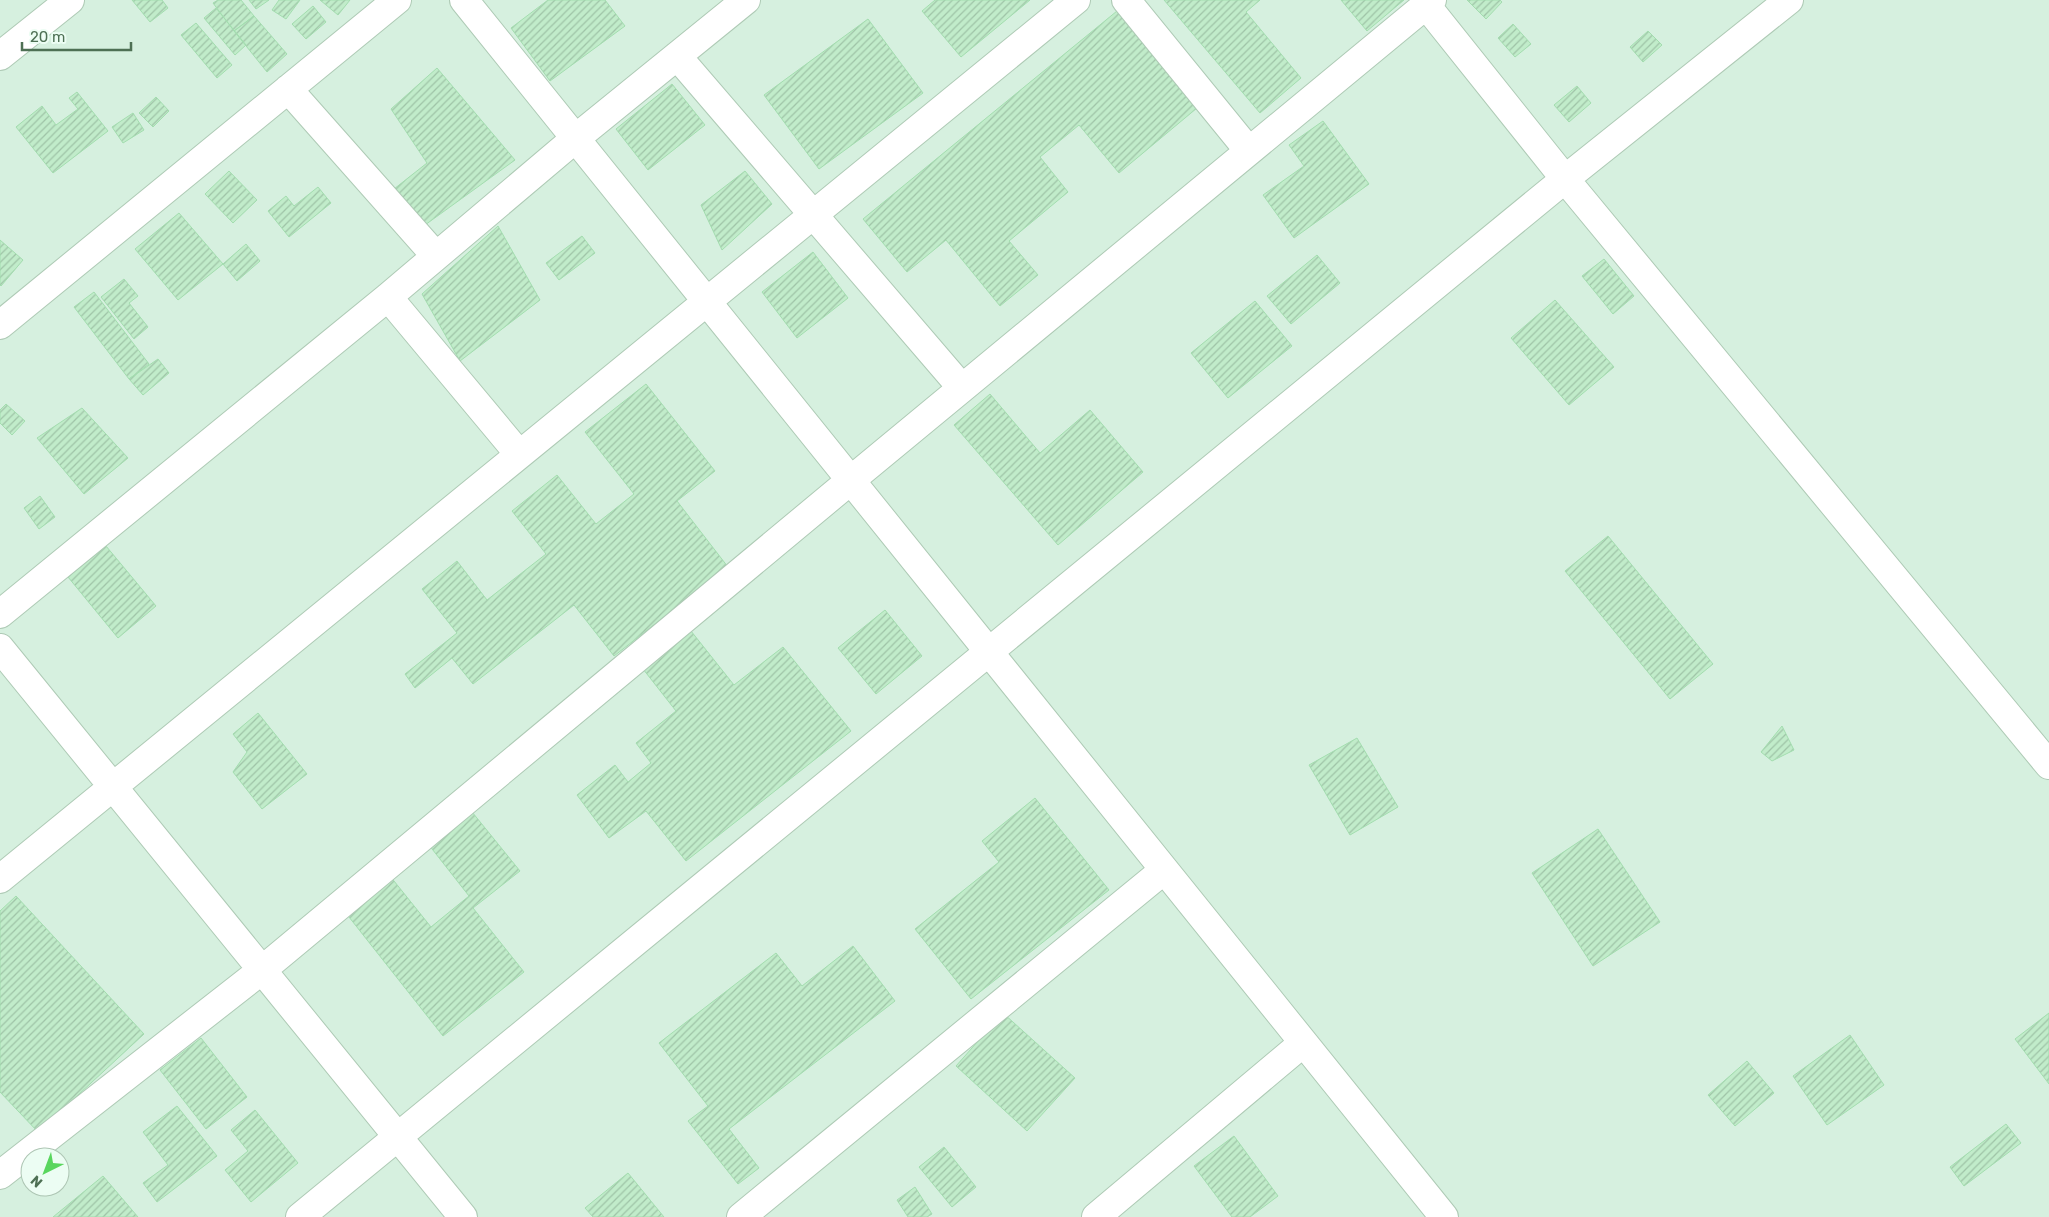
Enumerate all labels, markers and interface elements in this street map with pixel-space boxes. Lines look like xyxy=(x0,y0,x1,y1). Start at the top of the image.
scale bar xyxy=(22,20,131,52)
text: 20 m xyxy=(30,28,65,46)
north arrow xyxy=(20,1147,70,1197)
text: N xyxy=(27,1172,46,1191)

